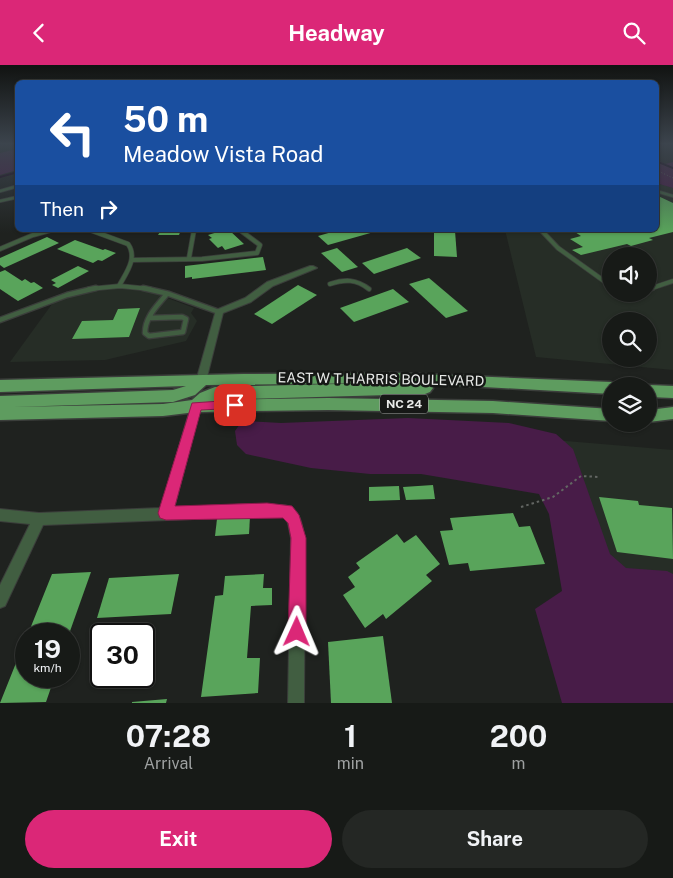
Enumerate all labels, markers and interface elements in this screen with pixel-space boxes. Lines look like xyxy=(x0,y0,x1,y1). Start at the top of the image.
icon: back xyxy=(25,19,53,47)
icon: search xyxy=(620,19,648,47)
text: Headway xyxy=(288,20,385,46)
text: 50 m xyxy=(123,99,208,140)
icon: left xyxy=(40,100,105,165)
text: Meadow Vista Road xyxy=(123,141,323,167)
icon: right xyxy=(94,195,122,223)
text: Then xyxy=(40,198,84,220)
map controls xyxy=(602,247,657,432)
button: sound xyxy=(602,247,657,302)
button: search xyxy=(602,312,657,367)
street label: EAST W T HARRIS BOULEVARD xyxy=(278,369,484,389)
button: layers xyxy=(602,377,657,432)
pin xyxy=(214,384,256,426)
icon: arrive xyxy=(221,391,249,419)
road number: NC 24 xyxy=(380,394,428,413)
position arrow xyxy=(270,605,322,657)
speed limit sign: 30 xyxy=(90,623,155,688)
text: 19 xyxy=(34,634,61,664)
text: km/h xyxy=(33,661,62,675)
text: 07:28 xyxy=(126,718,211,754)
text: 1 xyxy=(344,718,357,754)
text: 200 xyxy=(490,718,547,754)
text: Arrival xyxy=(144,754,193,773)
text: min xyxy=(337,754,364,773)
text: m xyxy=(512,754,525,773)
button: Exit xyxy=(25,810,332,868)
button: Share xyxy=(342,810,648,868)

